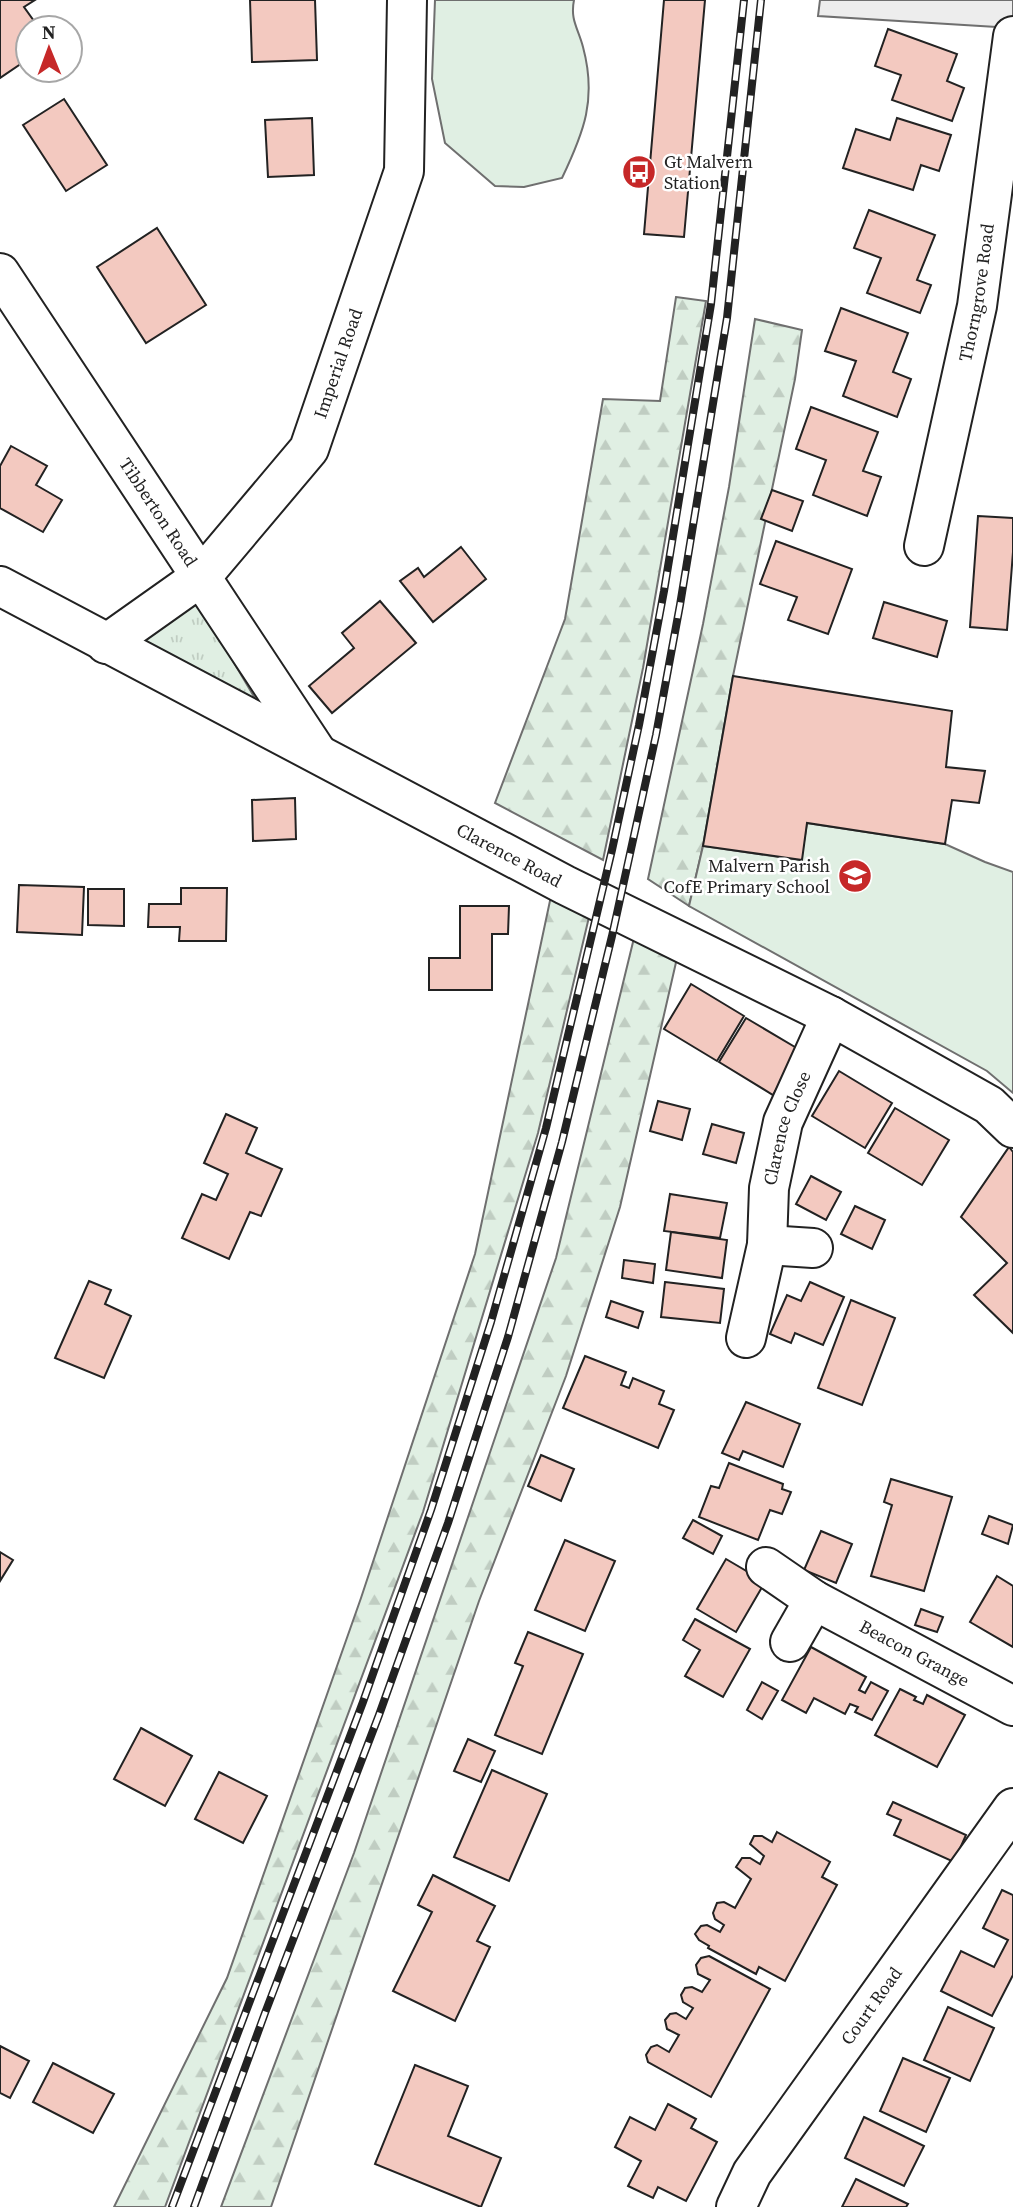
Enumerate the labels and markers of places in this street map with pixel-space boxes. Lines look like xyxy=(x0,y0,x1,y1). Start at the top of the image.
place label: Gt Malvern Station xyxy=(664,149,753,195)
bus stop icon: Gt Malvern Station xyxy=(620,153,658,191)
place label: Malvern Parish CofE Primary School xyxy=(663,853,830,899)
school or university icon: Malvern Parish CofE Primary School xyxy=(836,857,874,895)

